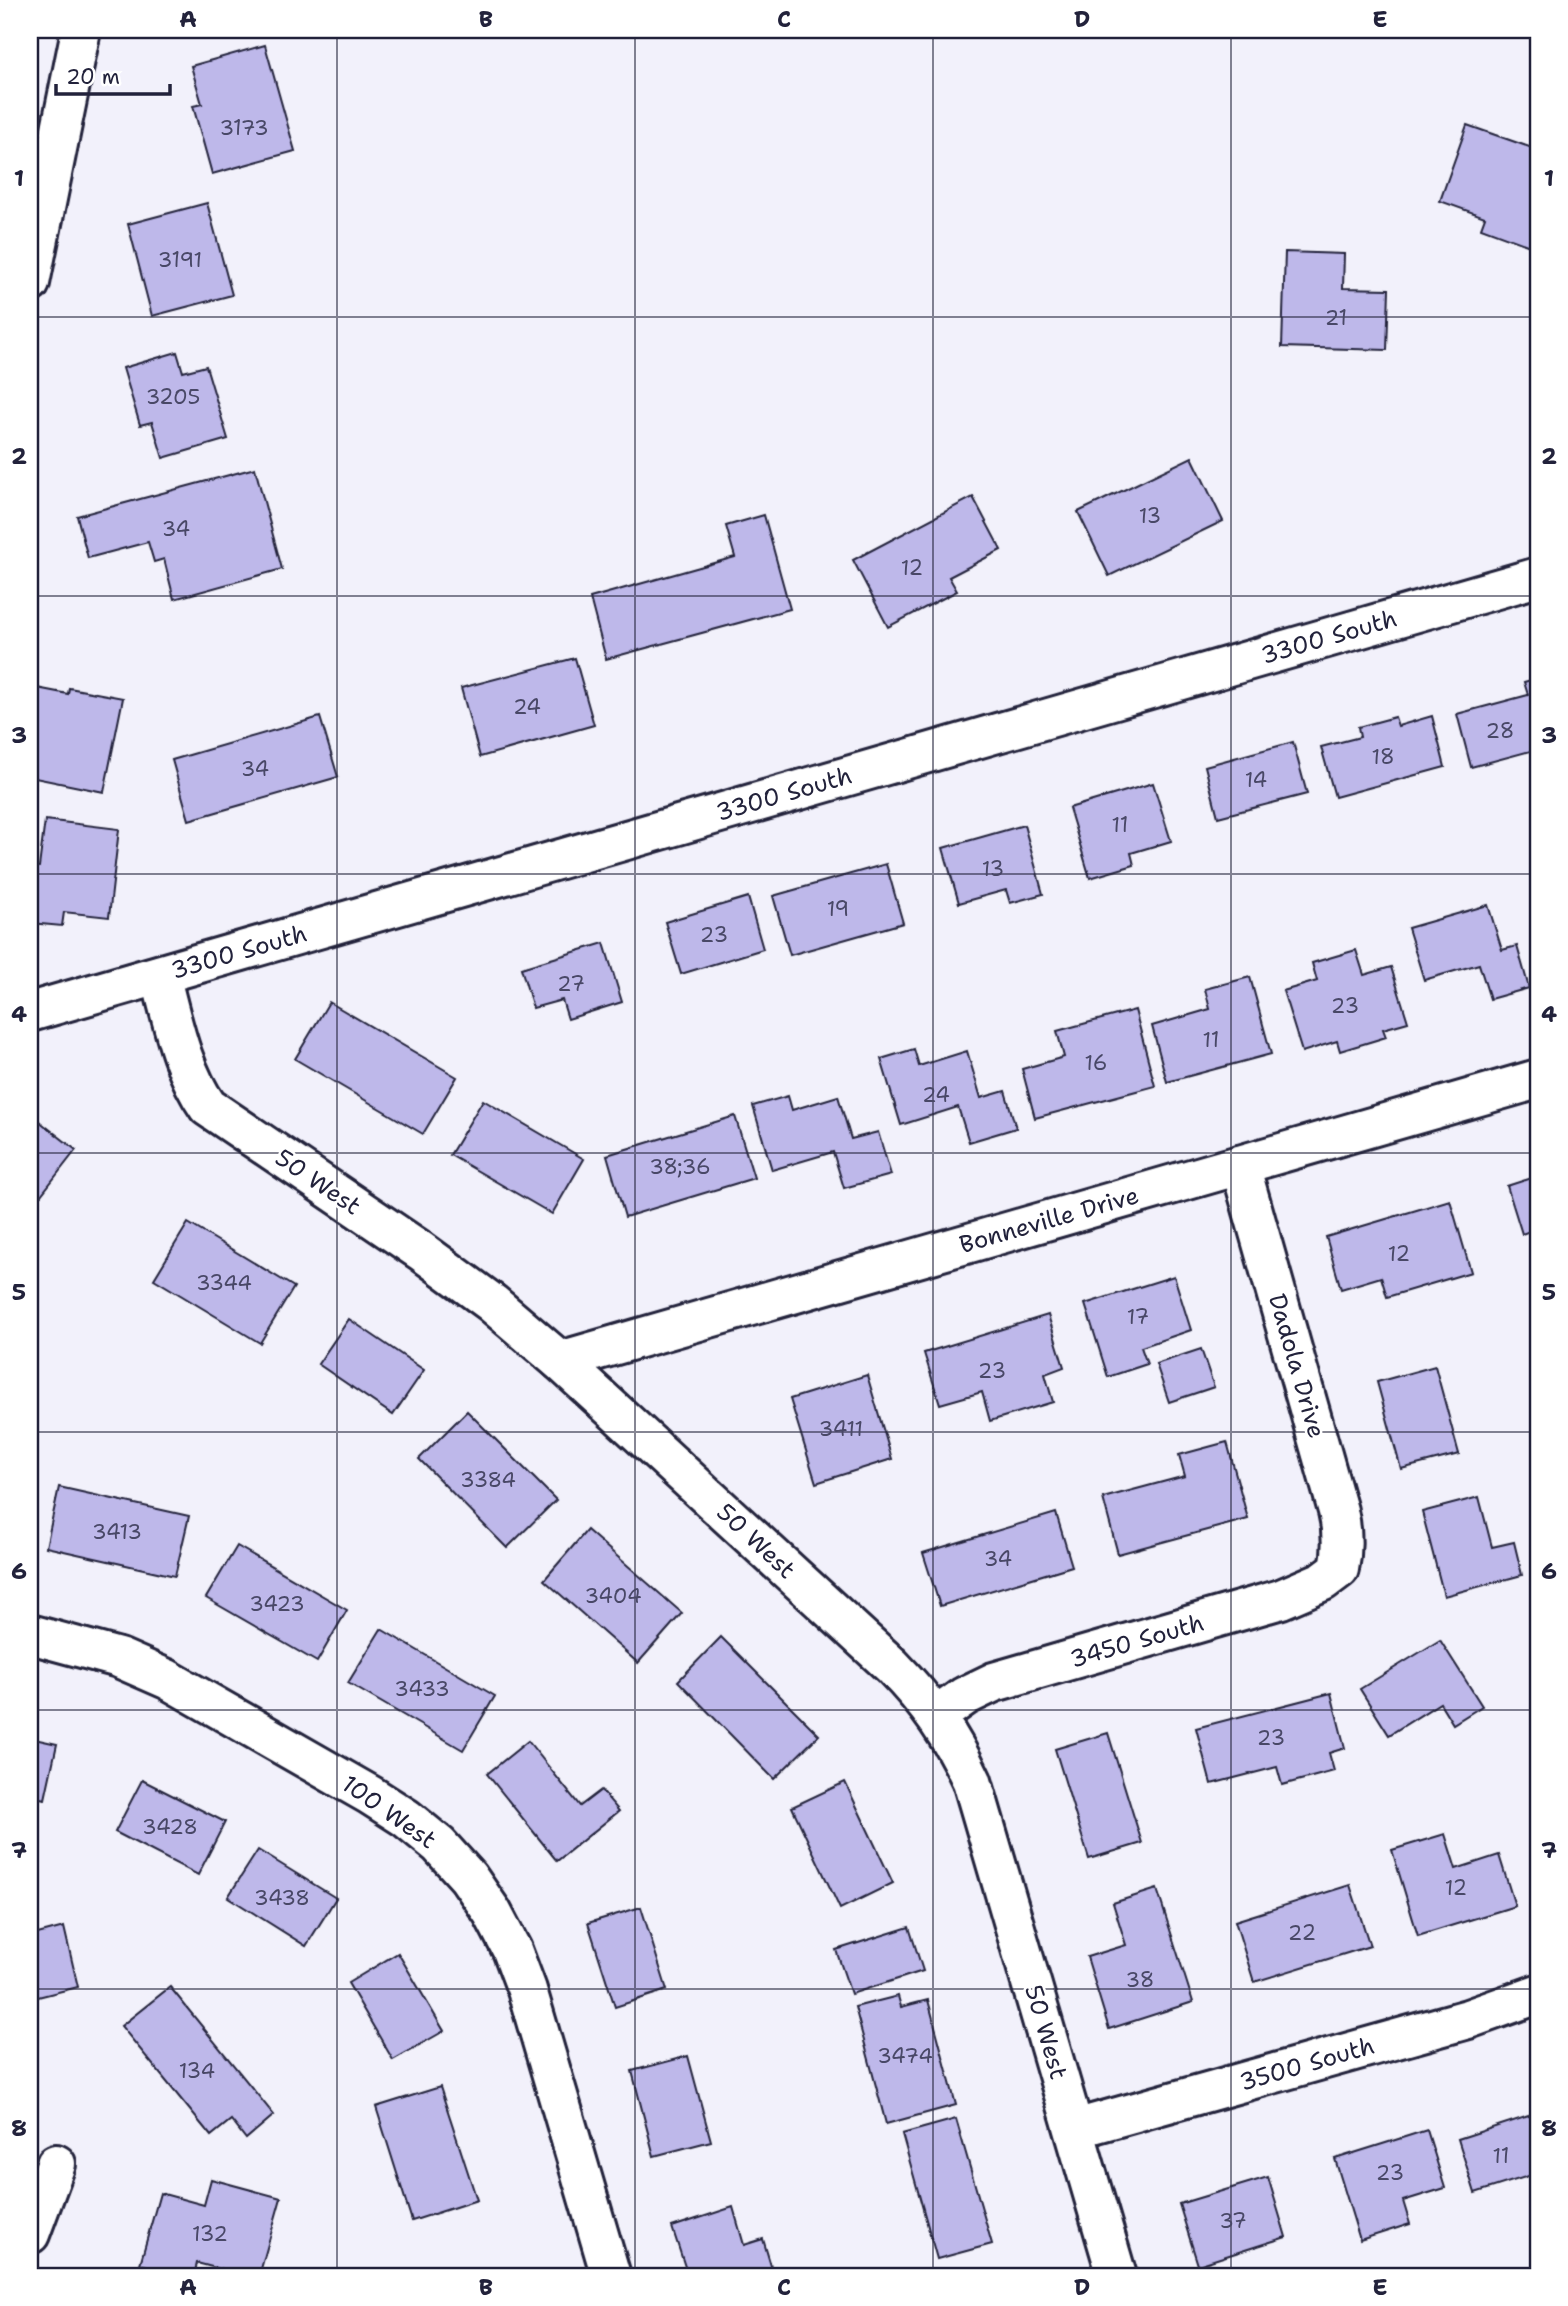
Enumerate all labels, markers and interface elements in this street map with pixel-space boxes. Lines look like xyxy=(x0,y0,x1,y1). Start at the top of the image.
text: A xyxy=(179,4,197,34)
text: B xyxy=(479,4,493,34)
text: C xyxy=(777,4,791,34)
text: D xyxy=(1074,4,1090,34)
text: E xyxy=(1372,4,1388,34)
scale bar xyxy=(56,52,170,96)
text: 20 m xyxy=(66,63,120,91)
house number: 3173 xyxy=(219,114,269,142)
text: 1 xyxy=(14,163,24,193)
text: 1 xyxy=(1544,163,1554,193)
house number: 3191 xyxy=(158,246,202,274)
house number: 21 xyxy=(1325,304,1347,332)
house number: 3205 xyxy=(146,383,200,411)
text: 2 xyxy=(11,441,27,471)
text: 2 xyxy=(1541,441,1557,471)
house number: 13 xyxy=(1139,502,1161,530)
house number: 34 xyxy=(162,515,190,543)
house number: 12 xyxy=(901,554,923,582)
street label: 3300 South xyxy=(1257,602,1401,672)
house number: 24 xyxy=(513,693,541,721)
house number: 28 xyxy=(1486,717,1514,745)
text: 3 xyxy=(11,720,27,750)
text: 3 xyxy=(1541,720,1557,750)
house number: 18 xyxy=(1371,743,1395,771)
house number: 34 xyxy=(241,755,269,783)
street label: 3300 South xyxy=(712,759,856,829)
house number: 14 xyxy=(1245,766,1267,794)
house number: 11 xyxy=(1112,811,1128,839)
house number: 13 xyxy=(982,855,1004,883)
house number: 19 xyxy=(827,895,849,923)
street label: 3300 South xyxy=(167,917,311,987)
house number: 23 xyxy=(700,921,728,949)
house number: 27 xyxy=(557,970,585,998)
house number: 23 xyxy=(1331,992,1359,1020)
text: 4 xyxy=(11,999,27,1029)
text: 4 xyxy=(1541,999,1557,1029)
house number: 11 xyxy=(1203,1026,1219,1054)
house number: 16 xyxy=(1085,1049,1107,1077)
house number: 24 xyxy=(922,1081,950,1109)
street label: 50 West xyxy=(269,1142,367,1222)
house number: 38;36 xyxy=(649,1153,711,1181)
street label: Bonneville Drive xyxy=(956,1179,1142,1261)
house number: 12 xyxy=(1388,1240,1410,1268)
house number: 3344 xyxy=(196,1269,252,1297)
text: 5 xyxy=(12,1277,26,1307)
text: 5 xyxy=(1542,1277,1556,1307)
street label: Dadola Drive xyxy=(1261,1290,1333,1442)
house number: 17 xyxy=(1127,1303,1149,1331)
house number: 23 xyxy=(978,1357,1006,1385)
house number: 3411 xyxy=(819,1415,863,1443)
house number: 3384 xyxy=(460,1466,516,1494)
street label: 50 West xyxy=(710,1496,802,1586)
house number: 3413 xyxy=(92,1518,142,1546)
house number: 34 xyxy=(984,1545,1012,1573)
text: 6 xyxy=(11,1556,27,1586)
text: 6 xyxy=(1541,1556,1557,1586)
house number: 3404 xyxy=(584,1582,642,1610)
house number: 3423 xyxy=(249,1590,305,1618)
street label: 3450 South xyxy=(1066,1607,1208,1675)
house number: 3433 xyxy=(394,1675,450,1703)
house number: 23 xyxy=(1257,1724,1285,1752)
street label: 100 West xyxy=(335,1768,443,1856)
house number: 3428 xyxy=(142,1813,198,1841)
text: 7 xyxy=(11,1835,27,1865)
text: 7 xyxy=(1541,1835,1557,1865)
house number: 12 xyxy=(1445,1874,1467,1902)
house number: 3438 xyxy=(254,1884,310,1912)
house number: 22 xyxy=(1288,1919,1316,1947)
house number: 38 xyxy=(1126,1966,1154,1994)
street label: 50 West xyxy=(1017,1981,1075,2083)
street label: 3500 South xyxy=(1236,2030,1378,2098)
house number: 3474 xyxy=(877,2042,933,2070)
house number: 134 xyxy=(179,2057,215,2085)
text: 8 xyxy=(11,2113,27,2143)
text: 8 xyxy=(1541,2113,1557,2143)
house number: 11 xyxy=(1493,2142,1509,2170)
house number: 23 xyxy=(1376,2159,1404,2187)
house number: 37 xyxy=(1219,2207,1247,2235)
house number: 132 xyxy=(192,2220,228,2248)
text: A xyxy=(179,2272,197,2302)
text: B xyxy=(479,2272,493,2302)
text: C xyxy=(777,2272,791,2302)
text: D xyxy=(1074,2272,1090,2302)
text: E xyxy=(1372,2272,1388,2302)

